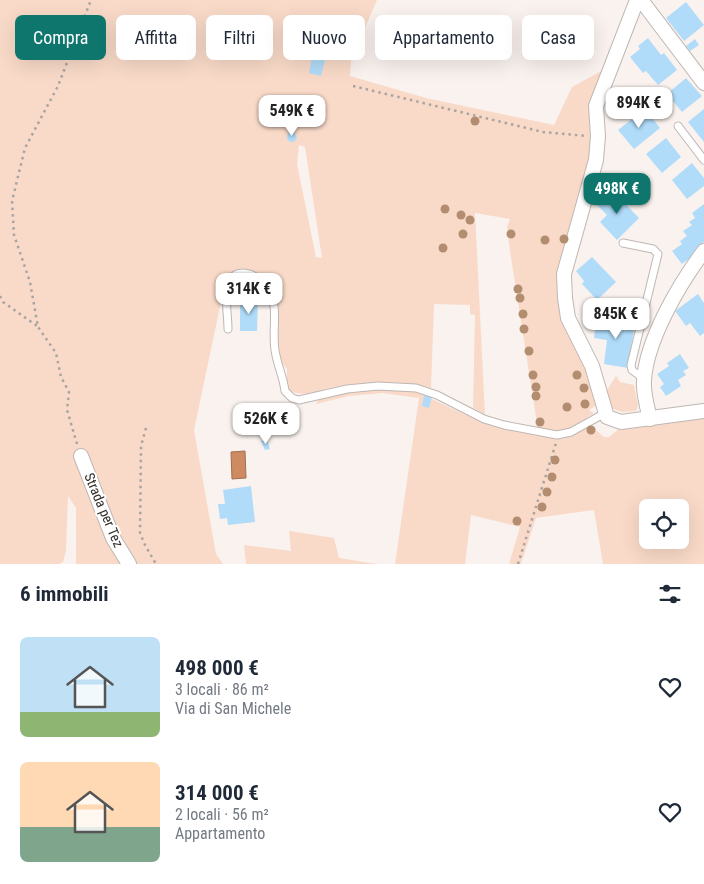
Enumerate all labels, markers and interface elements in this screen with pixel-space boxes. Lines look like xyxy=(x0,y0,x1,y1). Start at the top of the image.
chip: Compra xyxy=(15,15,106,60)
chip: Affitta xyxy=(116,15,196,60)
chip: Filtri xyxy=(206,15,273,60)
chip: Nuovo xyxy=(283,15,365,60)
chip: Appartamento xyxy=(375,15,512,60)
chip: Casa xyxy=(522,15,594,60)
pin: 894K € xyxy=(598,86,680,129)
text: 894K € xyxy=(617,93,661,112)
pin: 549K € xyxy=(251,94,333,137)
text: 549K € xyxy=(270,101,314,120)
pin: 498K € xyxy=(576,172,658,215)
text: 498K € xyxy=(595,179,639,198)
pin: 314K € xyxy=(208,272,290,315)
text: 314K € xyxy=(227,279,271,298)
pin: 845K € xyxy=(575,298,657,340)
text: 845K € xyxy=(594,304,638,323)
pin: 526K € xyxy=(225,402,307,445)
text: 526K € xyxy=(244,409,288,428)
street label: Strada per Tez xyxy=(81,471,127,549)
map controls xyxy=(639,499,689,549)
button: locate xyxy=(639,499,689,549)
icon: filters xyxy=(656,580,684,608)
text: 6 immobili xyxy=(20,582,109,606)
text: 498 000 € xyxy=(175,656,259,680)
icon: home xyxy=(60,657,120,717)
icon: heart xyxy=(656,673,684,701)
text: 3 locali · 86 m² xyxy=(175,680,269,699)
text: Via di San Michele xyxy=(175,699,291,718)
text: 314 000 € xyxy=(175,781,259,805)
icon: home xyxy=(60,782,120,842)
icon: heart xyxy=(656,798,684,826)
text: 2 locali · 56 m² xyxy=(175,805,269,824)
text: Appartamento xyxy=(175,824,265,843)

